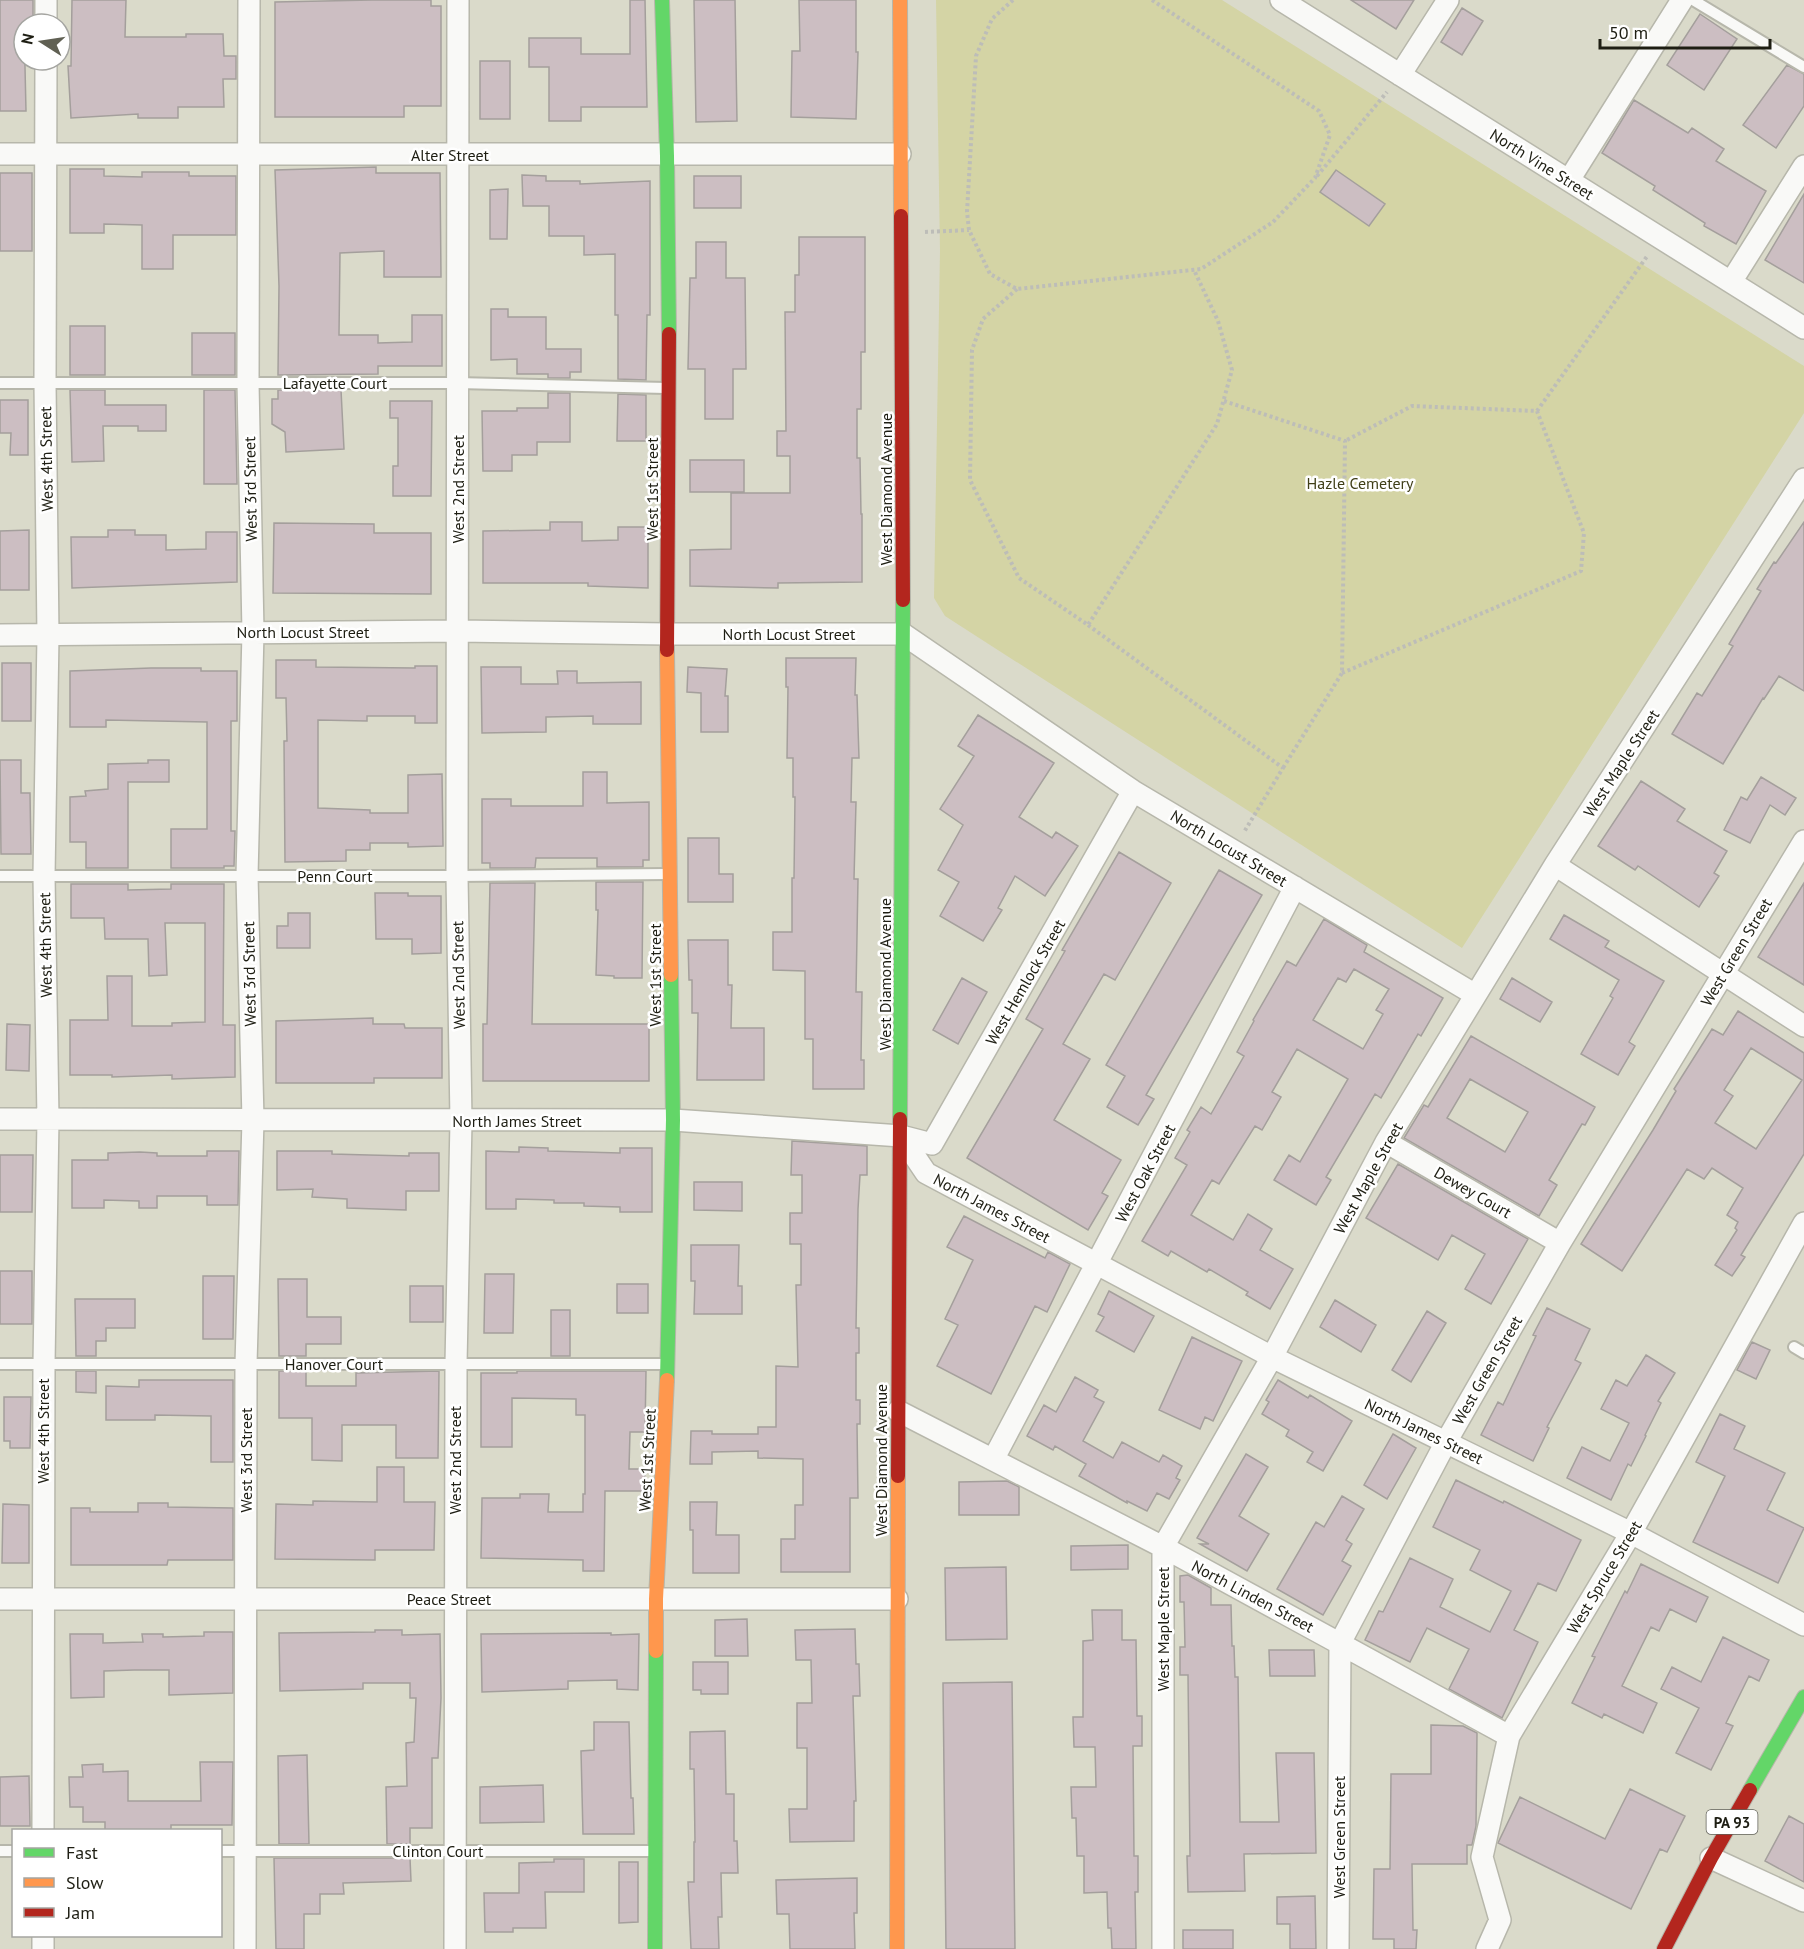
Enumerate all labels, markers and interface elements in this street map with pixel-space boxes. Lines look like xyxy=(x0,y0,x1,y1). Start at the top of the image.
north arrow xyxy=(12,12,72,72)
scale bar xyxy=(1600,12,1770,50)
text: 50 m xyxy=(1609,21,1648,44)
text: N xyxy=(16,32,38,46)
street label: North Vine Street xyxy=(1486,124,1598,204)
street label: Alter Street xyxy=(411,145,490,165)
street label: Lafayette Court xyxy=(283,373,388,393)
street label: West 4th Street xyxy=(35,406,57,512)
street label: West Diamond Avenue xyxy=(876,413,896,565)
street label: West 2nd Street xyxy=(448,434,468,543)
street label: West 3rd Street xyxy=(239,436,261,542)
street label: West 1st Street xyxy=(642,437,662,541)
park label: Hazle Cemetery xyxy=(1306,473,1414,493)
street label: North Locust Street xyxy=(237,622,370,642)
street label: North Locust Street xyxy=(723,624,856,644)
street label: West Maple Street xyxy=(1579,705,1664,821)
street label: North Locust Street xyxy=(1167,805,1292,891)
street label: Penn Court xyxy=(297,866,373,886)
street label: West 4th Street xyxy=(34,892,56,998)
street label: West Green Street xyxy=(1696,894,1776,1010)
street label: West Diamond Avenue xyxy=(875,898,895,1050)
street label: West Hemlock Street xyxy=(981,915,1069,1048)
street label: West 2nd Street xyxy=(447,920,469,1029)
street label: West 3rd Street xyxy=(238,921,260,1027)
street label: West 1st Street xyxy=(645,923,665,1027)
street label: North James Street xyxy=(452,1111,582,1131)
street label: West Maple Street xyxy=(1329,1118,1407,1237)
street label: West Oak Street xyxy=(1111,1120,1180,1226)
street label: Dewey Court xyxy=(1431,1162,1516,1222)
street label: North James Street xyxy=(930,1169,1054,1247)
street label: West Green Street xyxy=(1448,1312,1527,1428)
street label: Hanover Court xyxy=(285,1354,384,1374)
street label: West 4th Street xyxy=(33,1378,53,1484)
street label: West Diamond Avenue xyxy=(871,1384,891,1536)
street label: North James Street xyxy=(1362,1394,1487,1469)
street label: West 2nd Street xyxy=(445,1405,465,1514)
street label: West 3rd Street xyxy=(236,1407,256,1513)
street label: West 1st Street xyxy=(634,1407,660,1512)
street label: West Spruce Street xyxy=(1562,1516,1646,1637)
street label: North Linden Street xyxy=(1188,1555,1318,1637)
street label: West Maple Street xyxy=(1153,1566,1173,1691)
street label: Peace Street xyxy=(407,1589,492,1609)
street label: West Green Street xyxy=(1329,1775,1349,1898)
road number: PA 93 xyxy=(1706,1810,1758,1834)
legend xyxy=(12,1829,222,1937)
text: Fast xyxy=(66,1841,98,1864)
street label: Clinton Court xyxy=(393,1841,484,1861)
text: Slow xyxy=(66,1871,104,1894)
text: Jam xyxy=(65,1901,95,1924)

